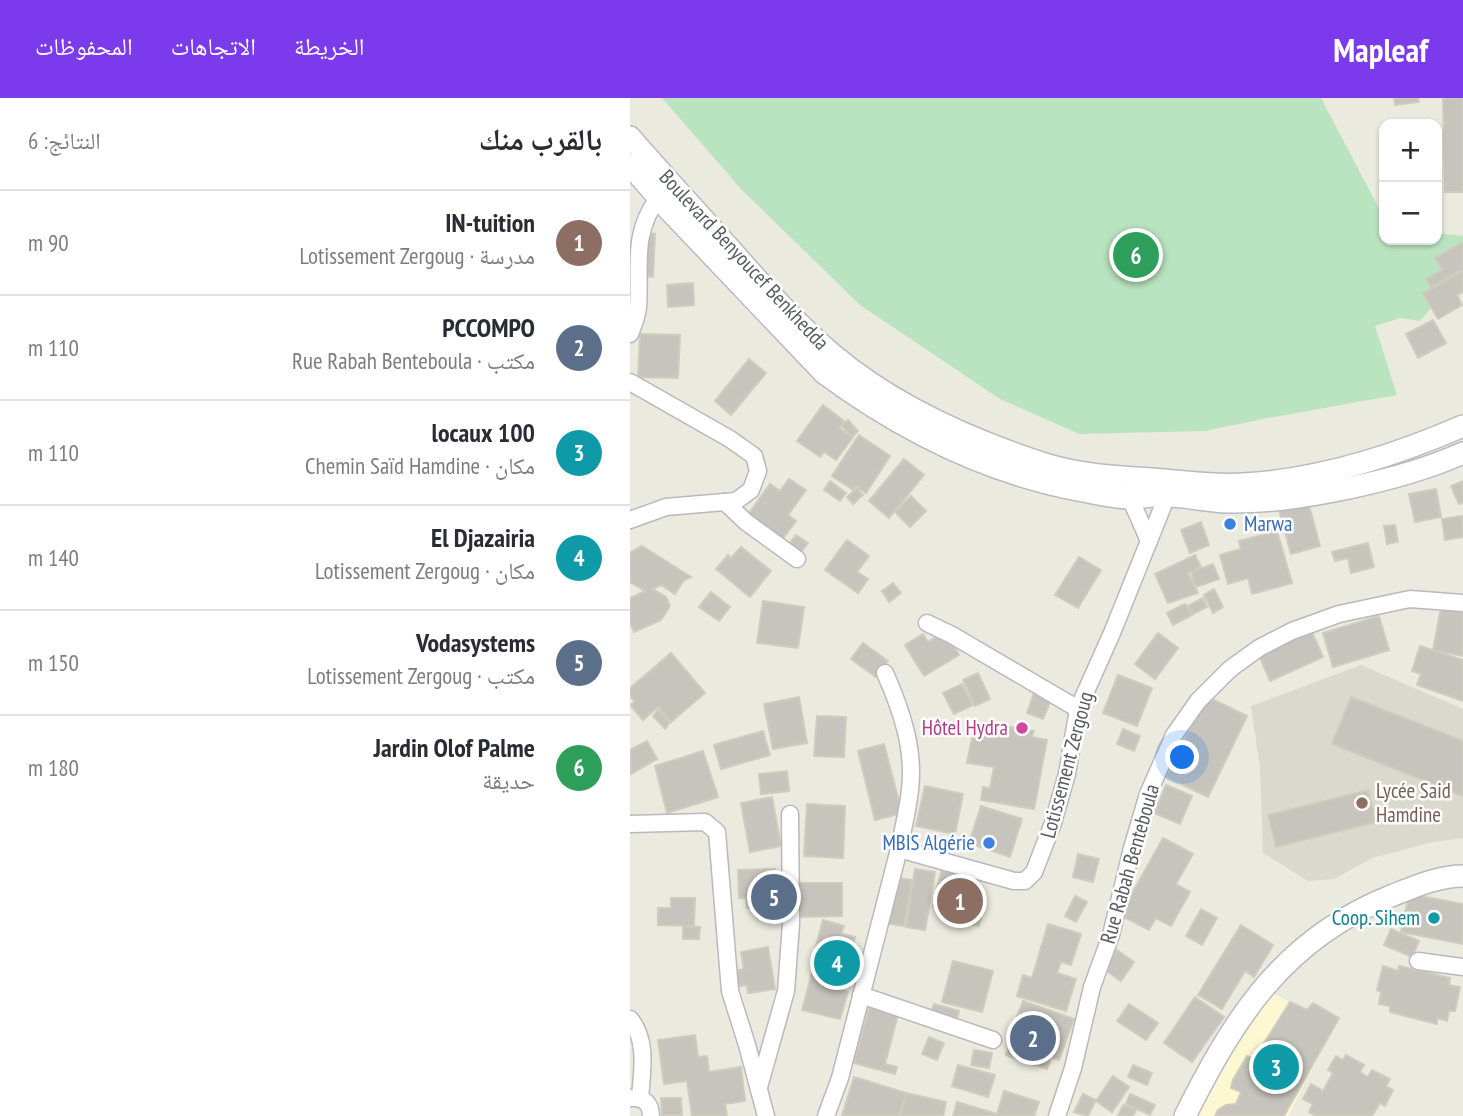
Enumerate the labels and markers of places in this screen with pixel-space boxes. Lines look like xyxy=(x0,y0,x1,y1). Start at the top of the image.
pin: 6 xyxy=(1113,229,1159,281)
place label: Marwa xyxy=(1244,510,1292,537)
marker: Marwa xyxy=(1222,516,1238,532)
place label: Hôtel Hydra xyxy=(922,714,1008,741)
marker: Hôtel Hydra xyxy=(1014,720,1030,736)
place label: Lycée Said Hamdine xyxy=(1376,777,1451,828)
marker: Lycée Said Hamdine xyxy=(1354,795,1370,811)
place label: MBIS Algérie xyxy=(882,829,975,856)
marker: MBIS Algérie xyxy=(981,835,997,851)
pin: 5 xyxy=(751,871,797,923)
pin: 1 xyxy=(937,875,983,927)
place label: Coop. Sihem xyxy=(1332,904,1420,931)
marker: Coop. Sihem xyxy=(1426,910,1442,926)
pin: 4 xyxy=(814,937,860,989)
pin: 2 xyxy=(1010,1012,1056,1064)
pin: 3 xyxy=(1253,1041,1299,1093)

